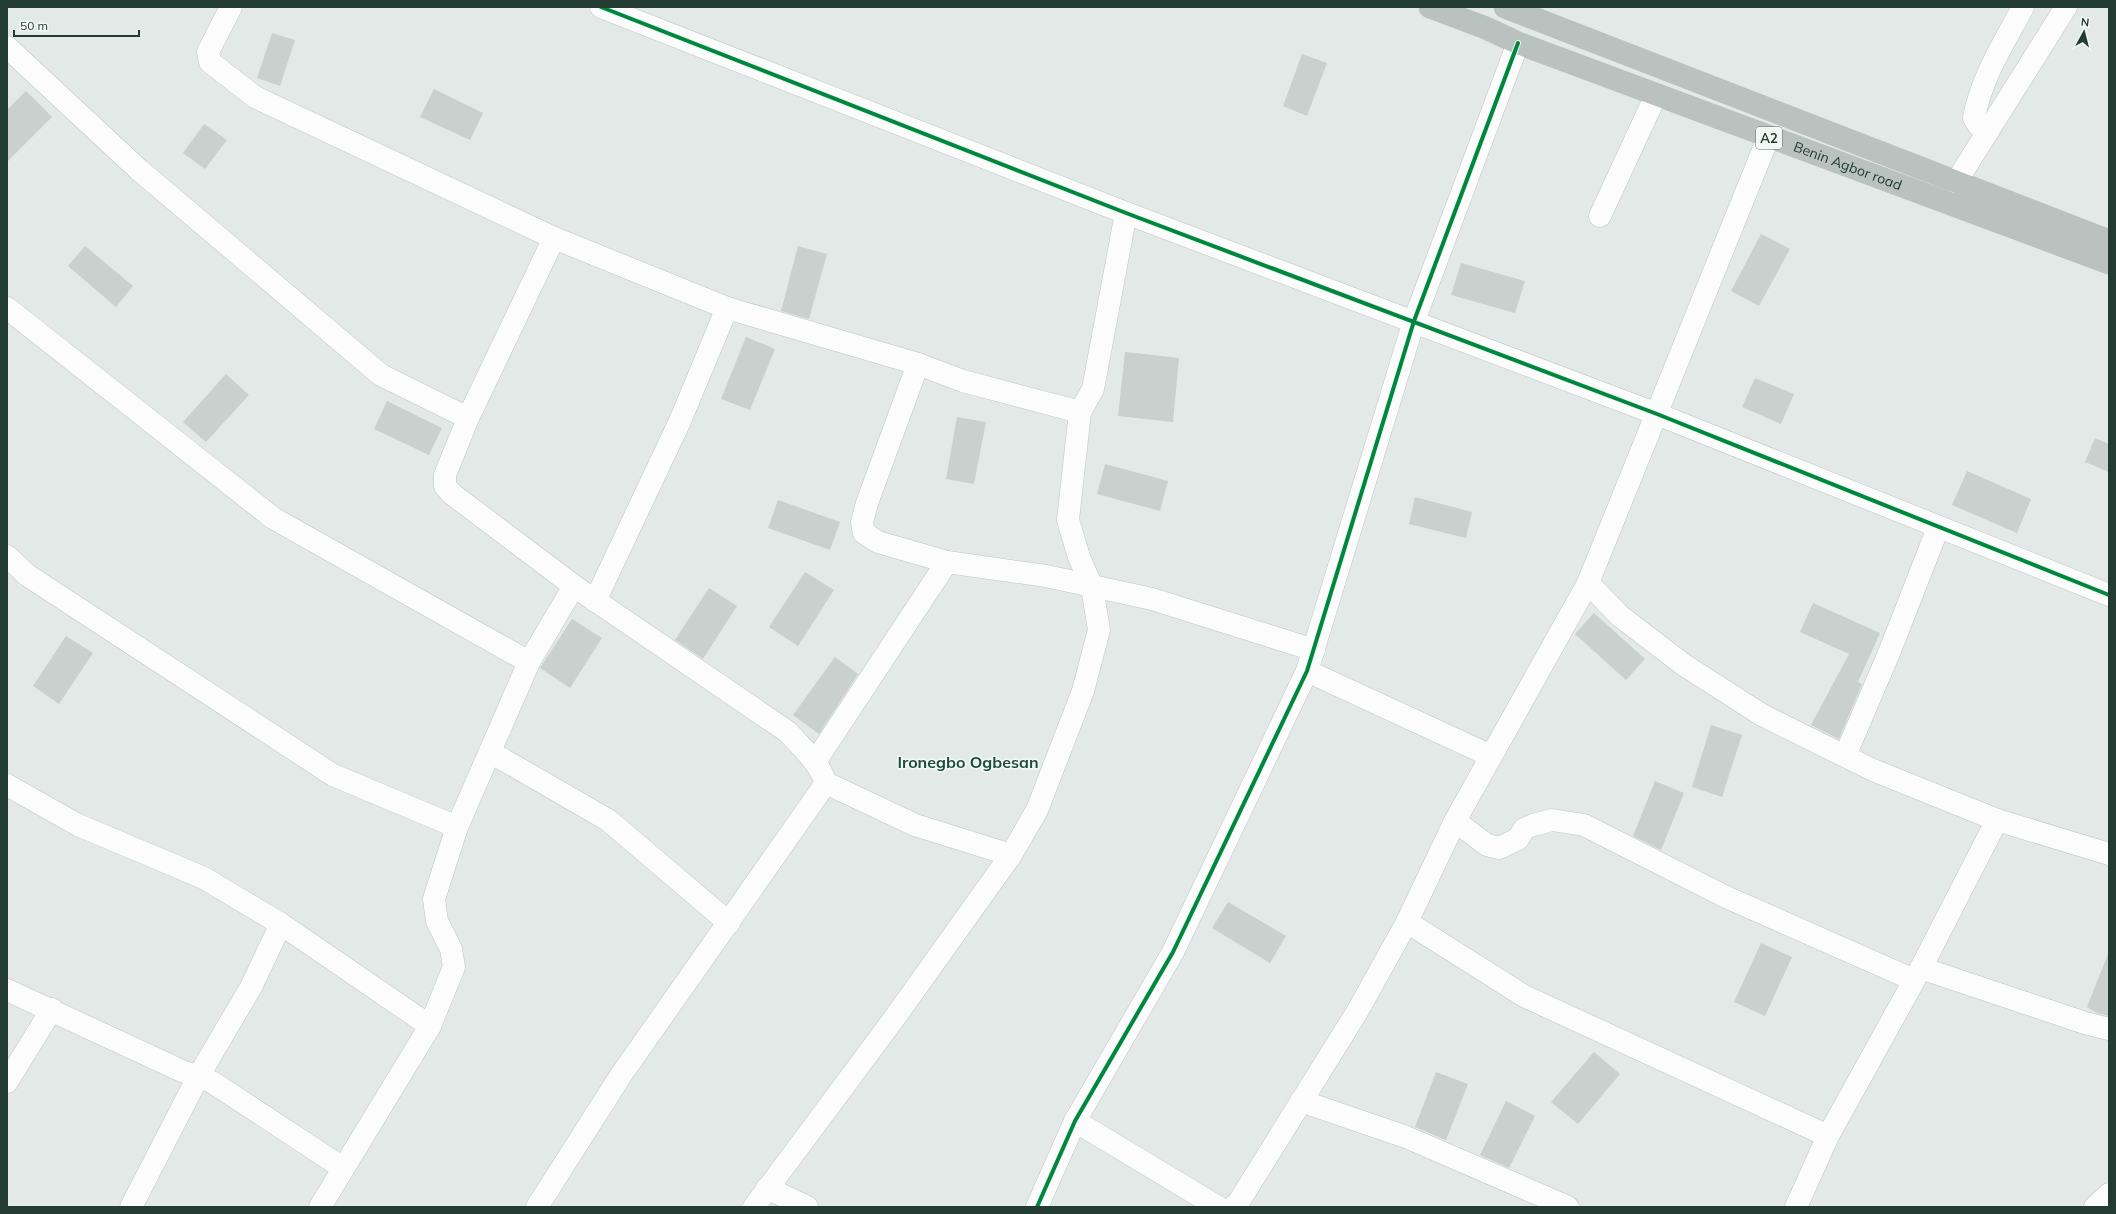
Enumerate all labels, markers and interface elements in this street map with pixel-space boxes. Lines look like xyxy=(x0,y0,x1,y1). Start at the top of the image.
scale bar xyxy=(14,12,139,38)
north arrow xyxy=(2064,12,2104,52)
text: N xyxy=(2080,15,2090,30)
text: 50 m xyxy=(20,18,48,33)
road number: A2 xyxy=(1756,127,1782,149)
street label: Benin Agbor road xyxy=(1791,137,1904,194)
district label: Ironegbo Ogbesan xyxy=(897,752,1039,772)

